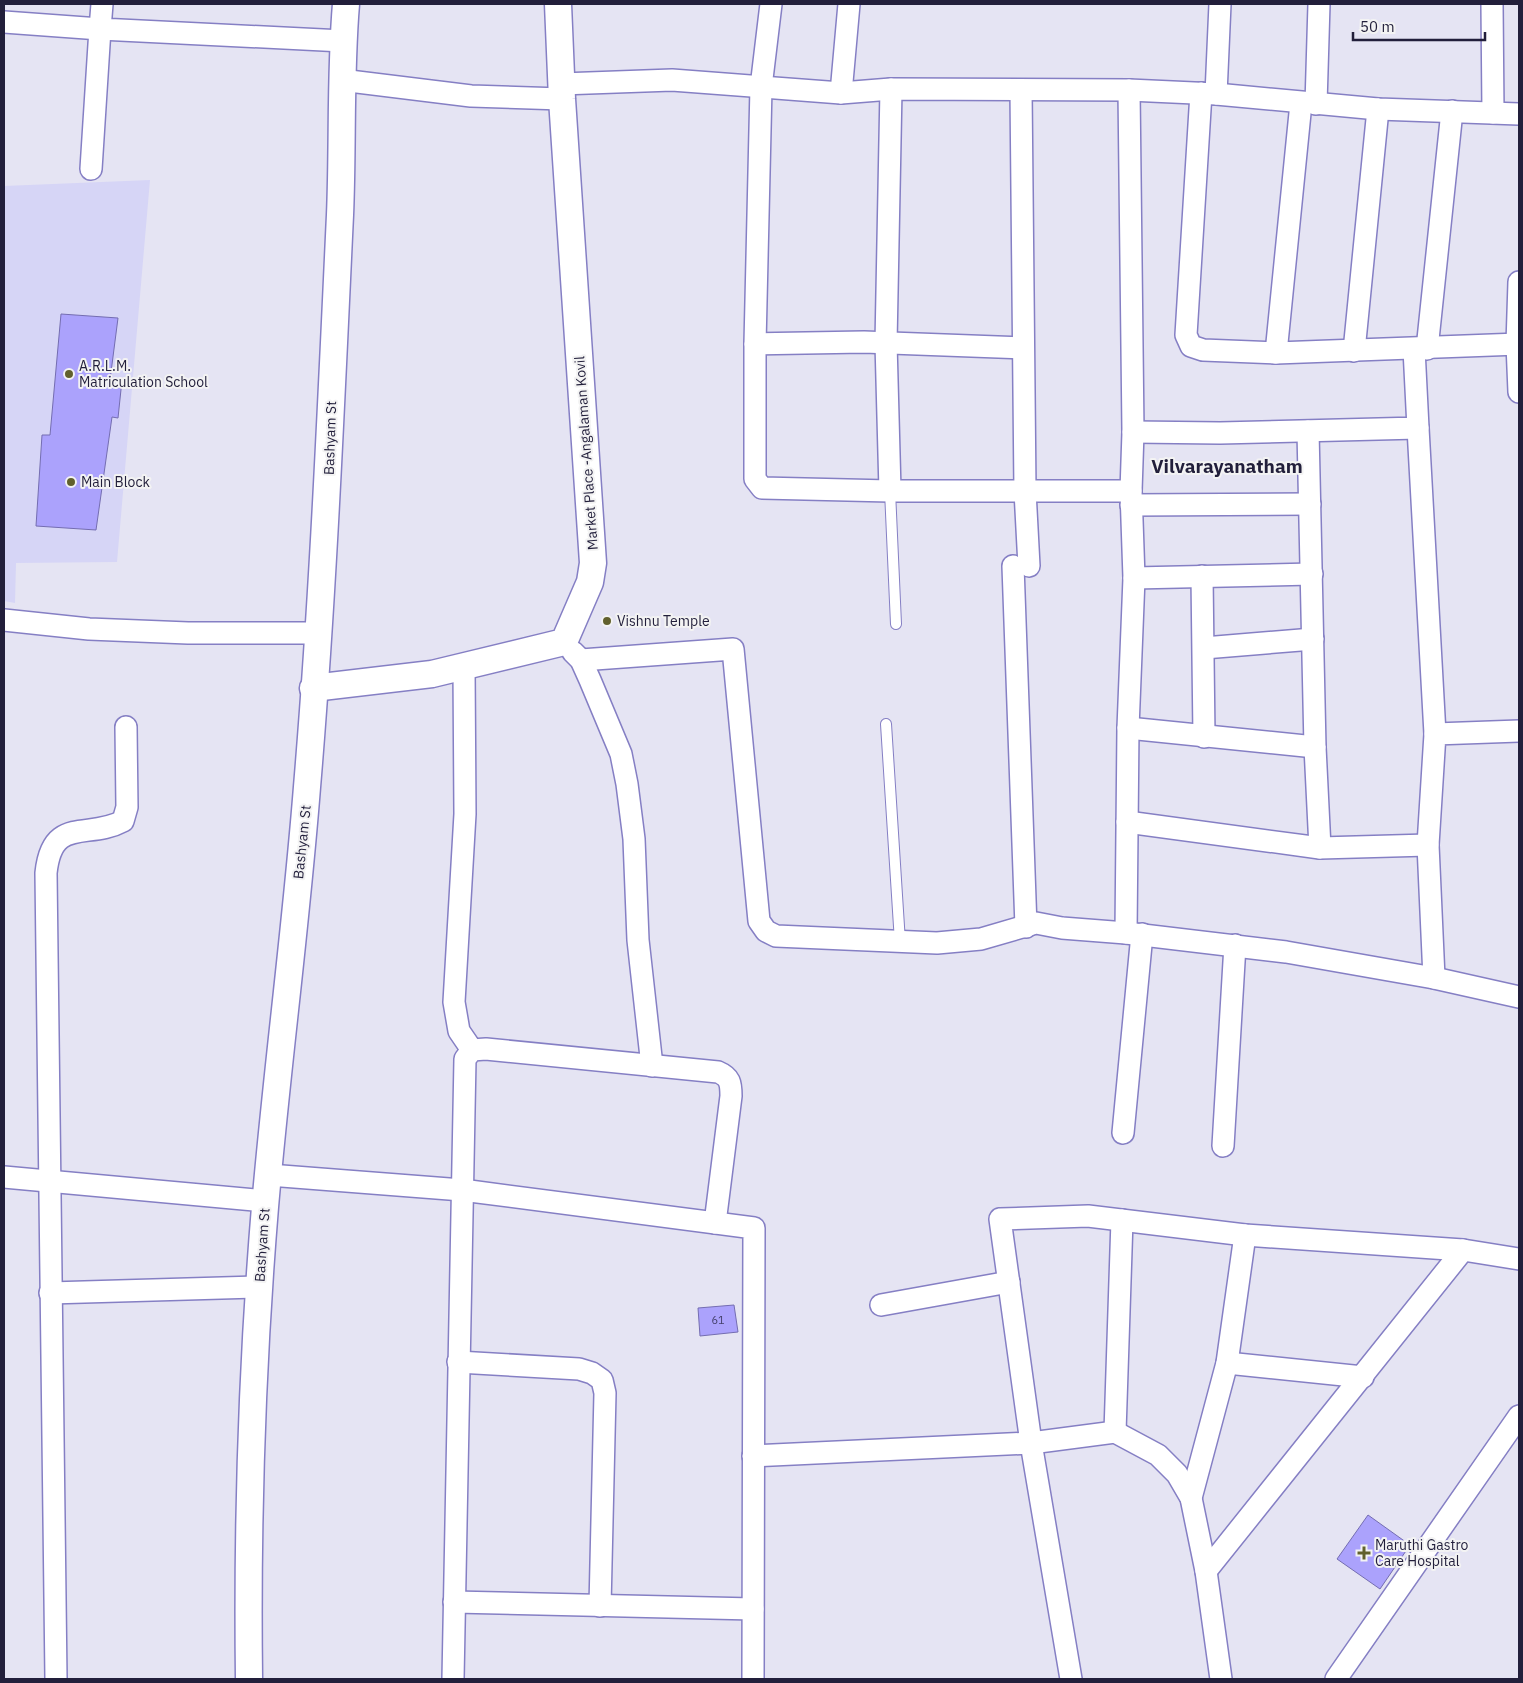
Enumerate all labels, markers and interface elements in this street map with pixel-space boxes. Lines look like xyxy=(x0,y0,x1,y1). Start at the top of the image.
scale bar xyxy=(1353,10,1486,42)
text: 50 m xyxy=(1360,17,1395,36)
street label: Market Place -Angalaman Kovil xyxy=(570,355,602,551)
place label: A.R.L.M. Matriculation School xyxy=(79,357,208,391)
marker: A.R.L.M. Matriculation School xyxy=(63,368,75,380)
street label: Bashyam St xyxy=(320,401,340,475)
district label: Vilvarayanatham xyxy=(1151,454,1303,478)
place label: Main Block xyxy=(81,473,150,491)
marker: Main Block xyxy=(65,476,77,488)
place label: Vishnu Temple xyxy=(617,612,710,630)
marker: Vishnu Temple xyxy=(601,615,613,627)
street label: Bashyam St xyxy=(289,804,315,880)
street label: Bashyam St xyxy=(250,1207,274,1283)
house number: 61 xyxy=(711,1313,725,1327)
place label: Maruthi Gastro Care Hospital xyxy=(1375,1536,1469,1570)
marker: Maruthi Gastro Care Hospital xyxy=(1357,1546,1371,1560)

